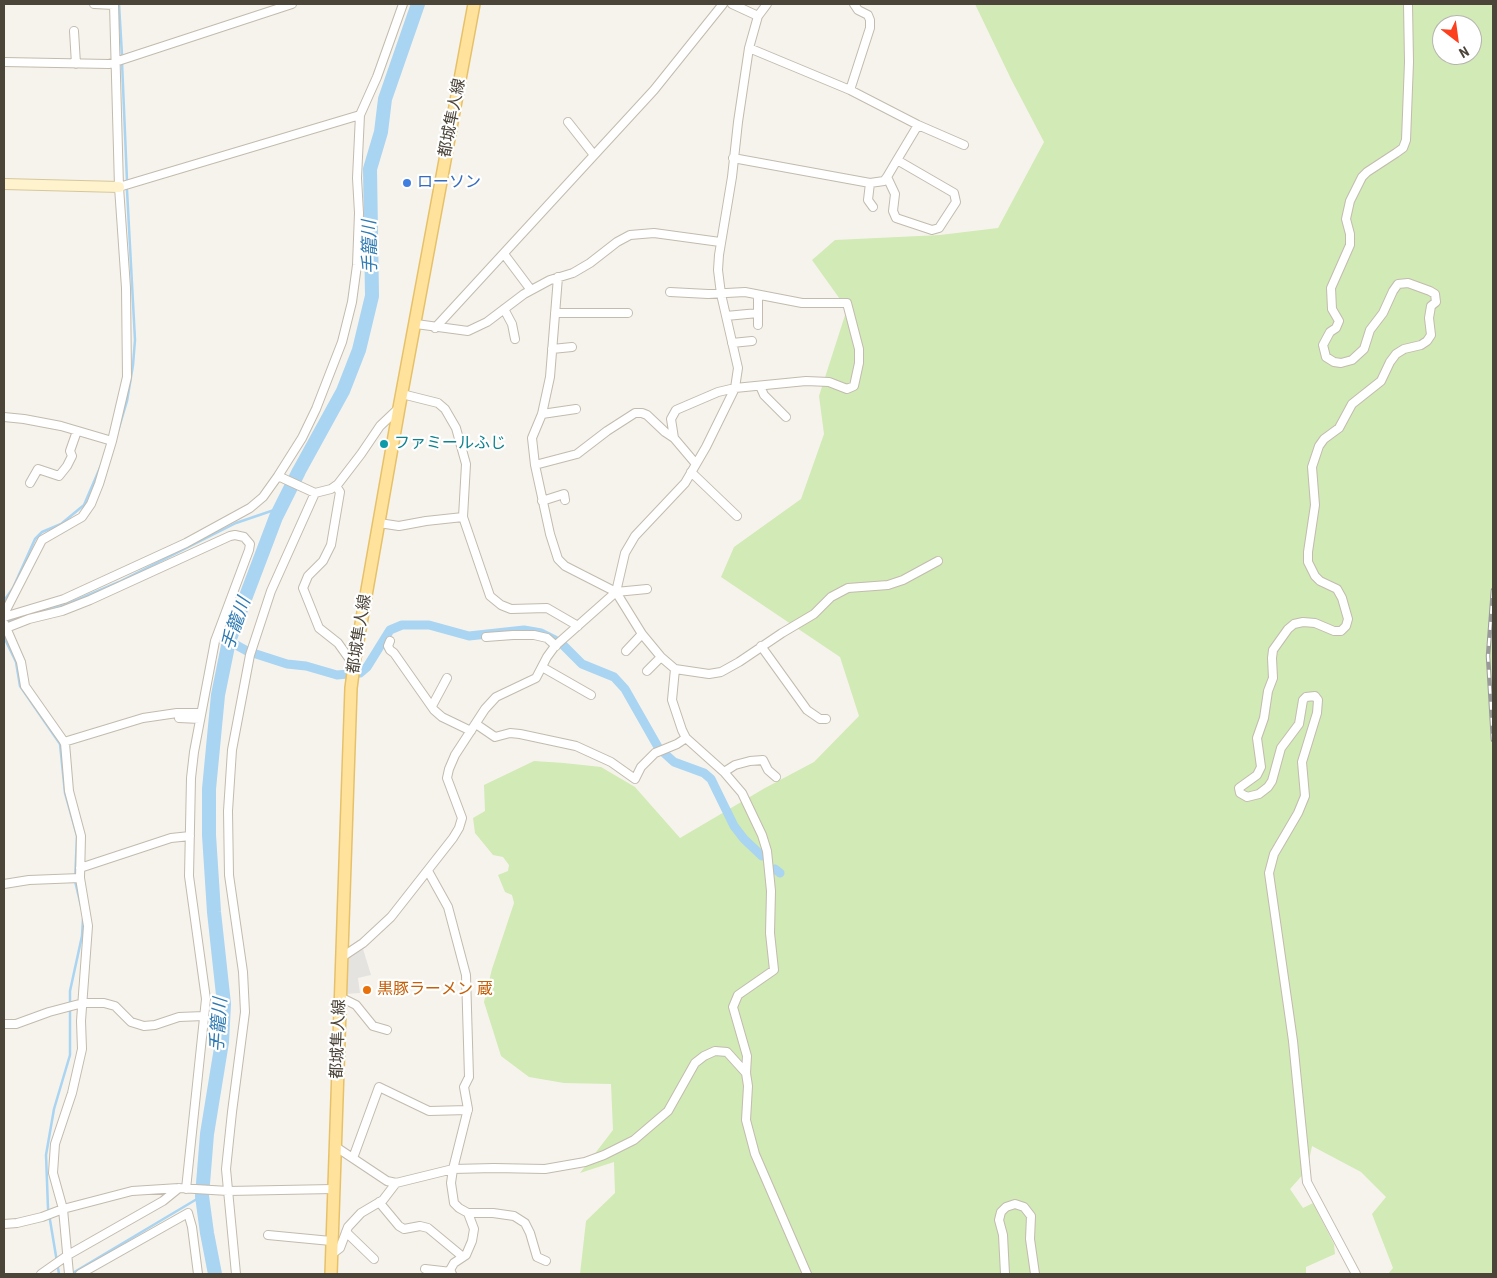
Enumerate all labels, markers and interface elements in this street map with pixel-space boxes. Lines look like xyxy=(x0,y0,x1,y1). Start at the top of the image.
north arrow xyxy=(1432,15,1482,65)
text: N xyxy=(1456,43,1472,61)
street label: 都城隼人線 xyxy=(436,77,470,159)
place label: ローソン xyxy=(417,173,481,193)
marker: ローソン xyxy=(401,177,413,189)
water label: 手籠川 xyxy=(360,220,382,274)
place label: ファミールふじ xyxy=(394,434,506,454)
marker: ファミールふじ xyxy=(378,438,390,450)
street label: 都城隼人線 xyxy=(344,593,376,675)
water label: 手籠川 xyxy=(218,595,256,653)
place label: 黒豚ラーメン 蔵 xyxy=(377,980,493,1000)
marker: 黒豚ラーメン 蔵 xyxy=(361,984,373,996)
water label: 手籠川 xyxy=(207,997,233,1053)
street label: 都城隼人線 xyxy=(328,999,350,1079)

